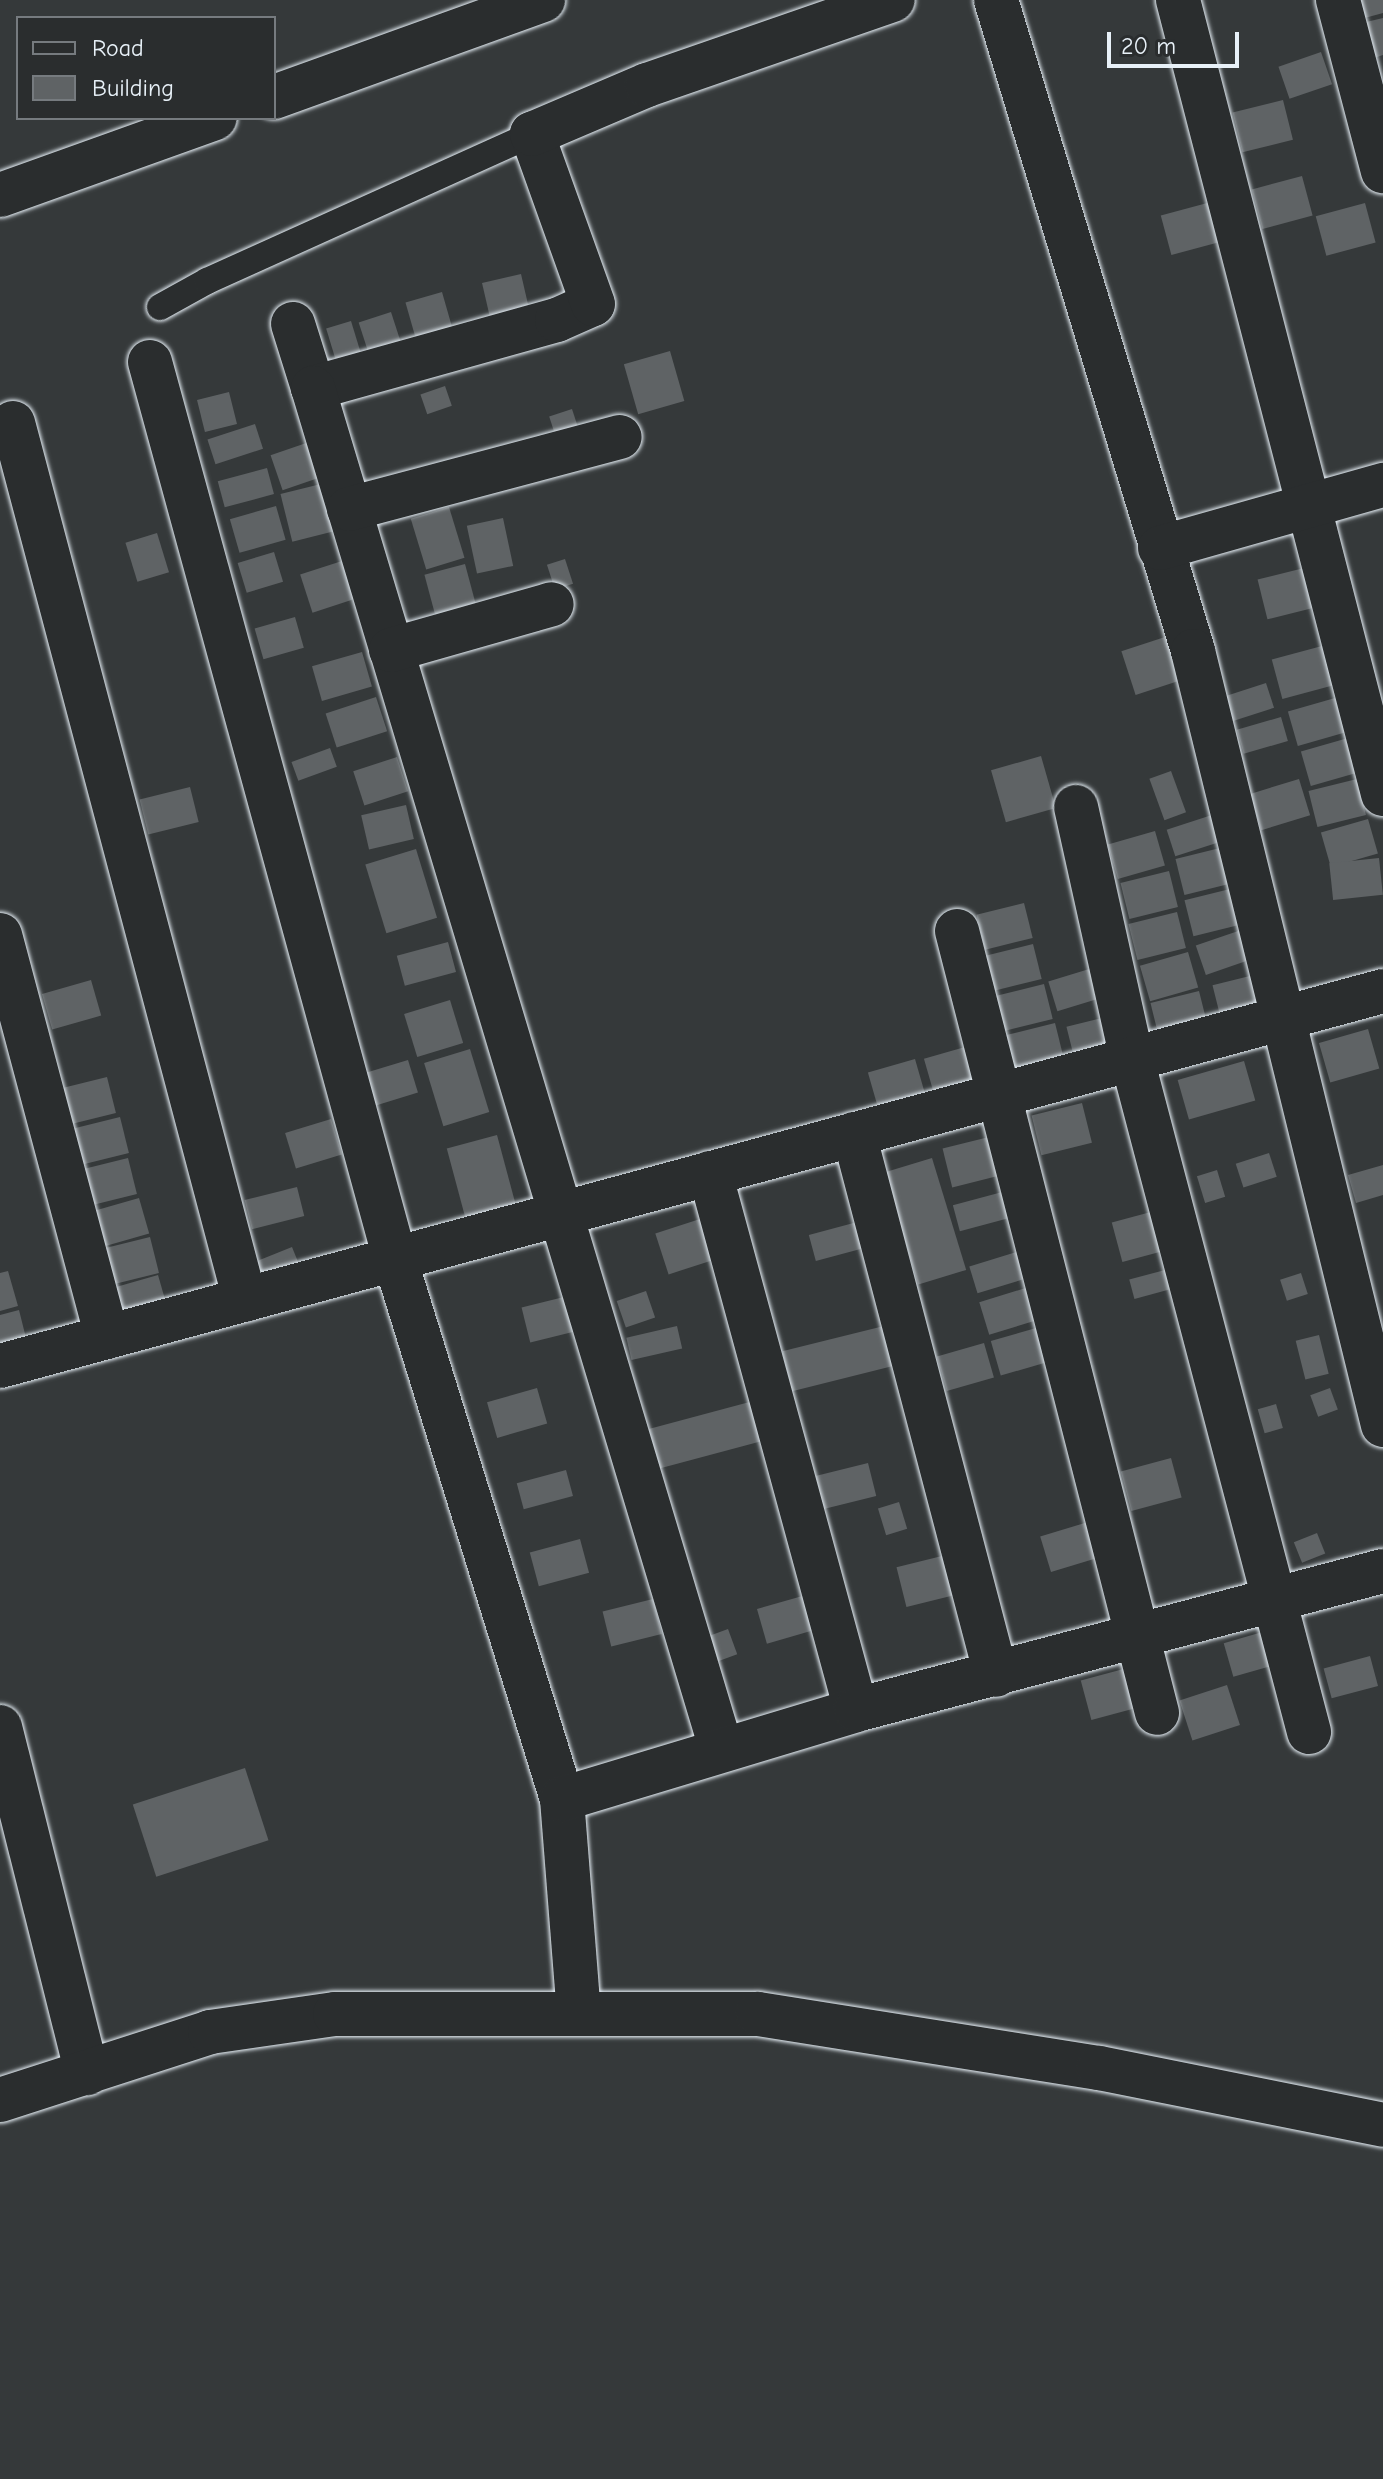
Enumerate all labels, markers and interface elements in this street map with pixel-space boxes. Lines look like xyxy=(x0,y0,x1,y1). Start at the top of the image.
legend xyxy=(16,16,276,120)
scale bar xyxy=(1111,16,1243,66)
text: 20 m xyxy=(1121,32,1176,60)
text: Road xyxy=(92,34,144,62)
text: Building xyxy=(92,74,174,102)

